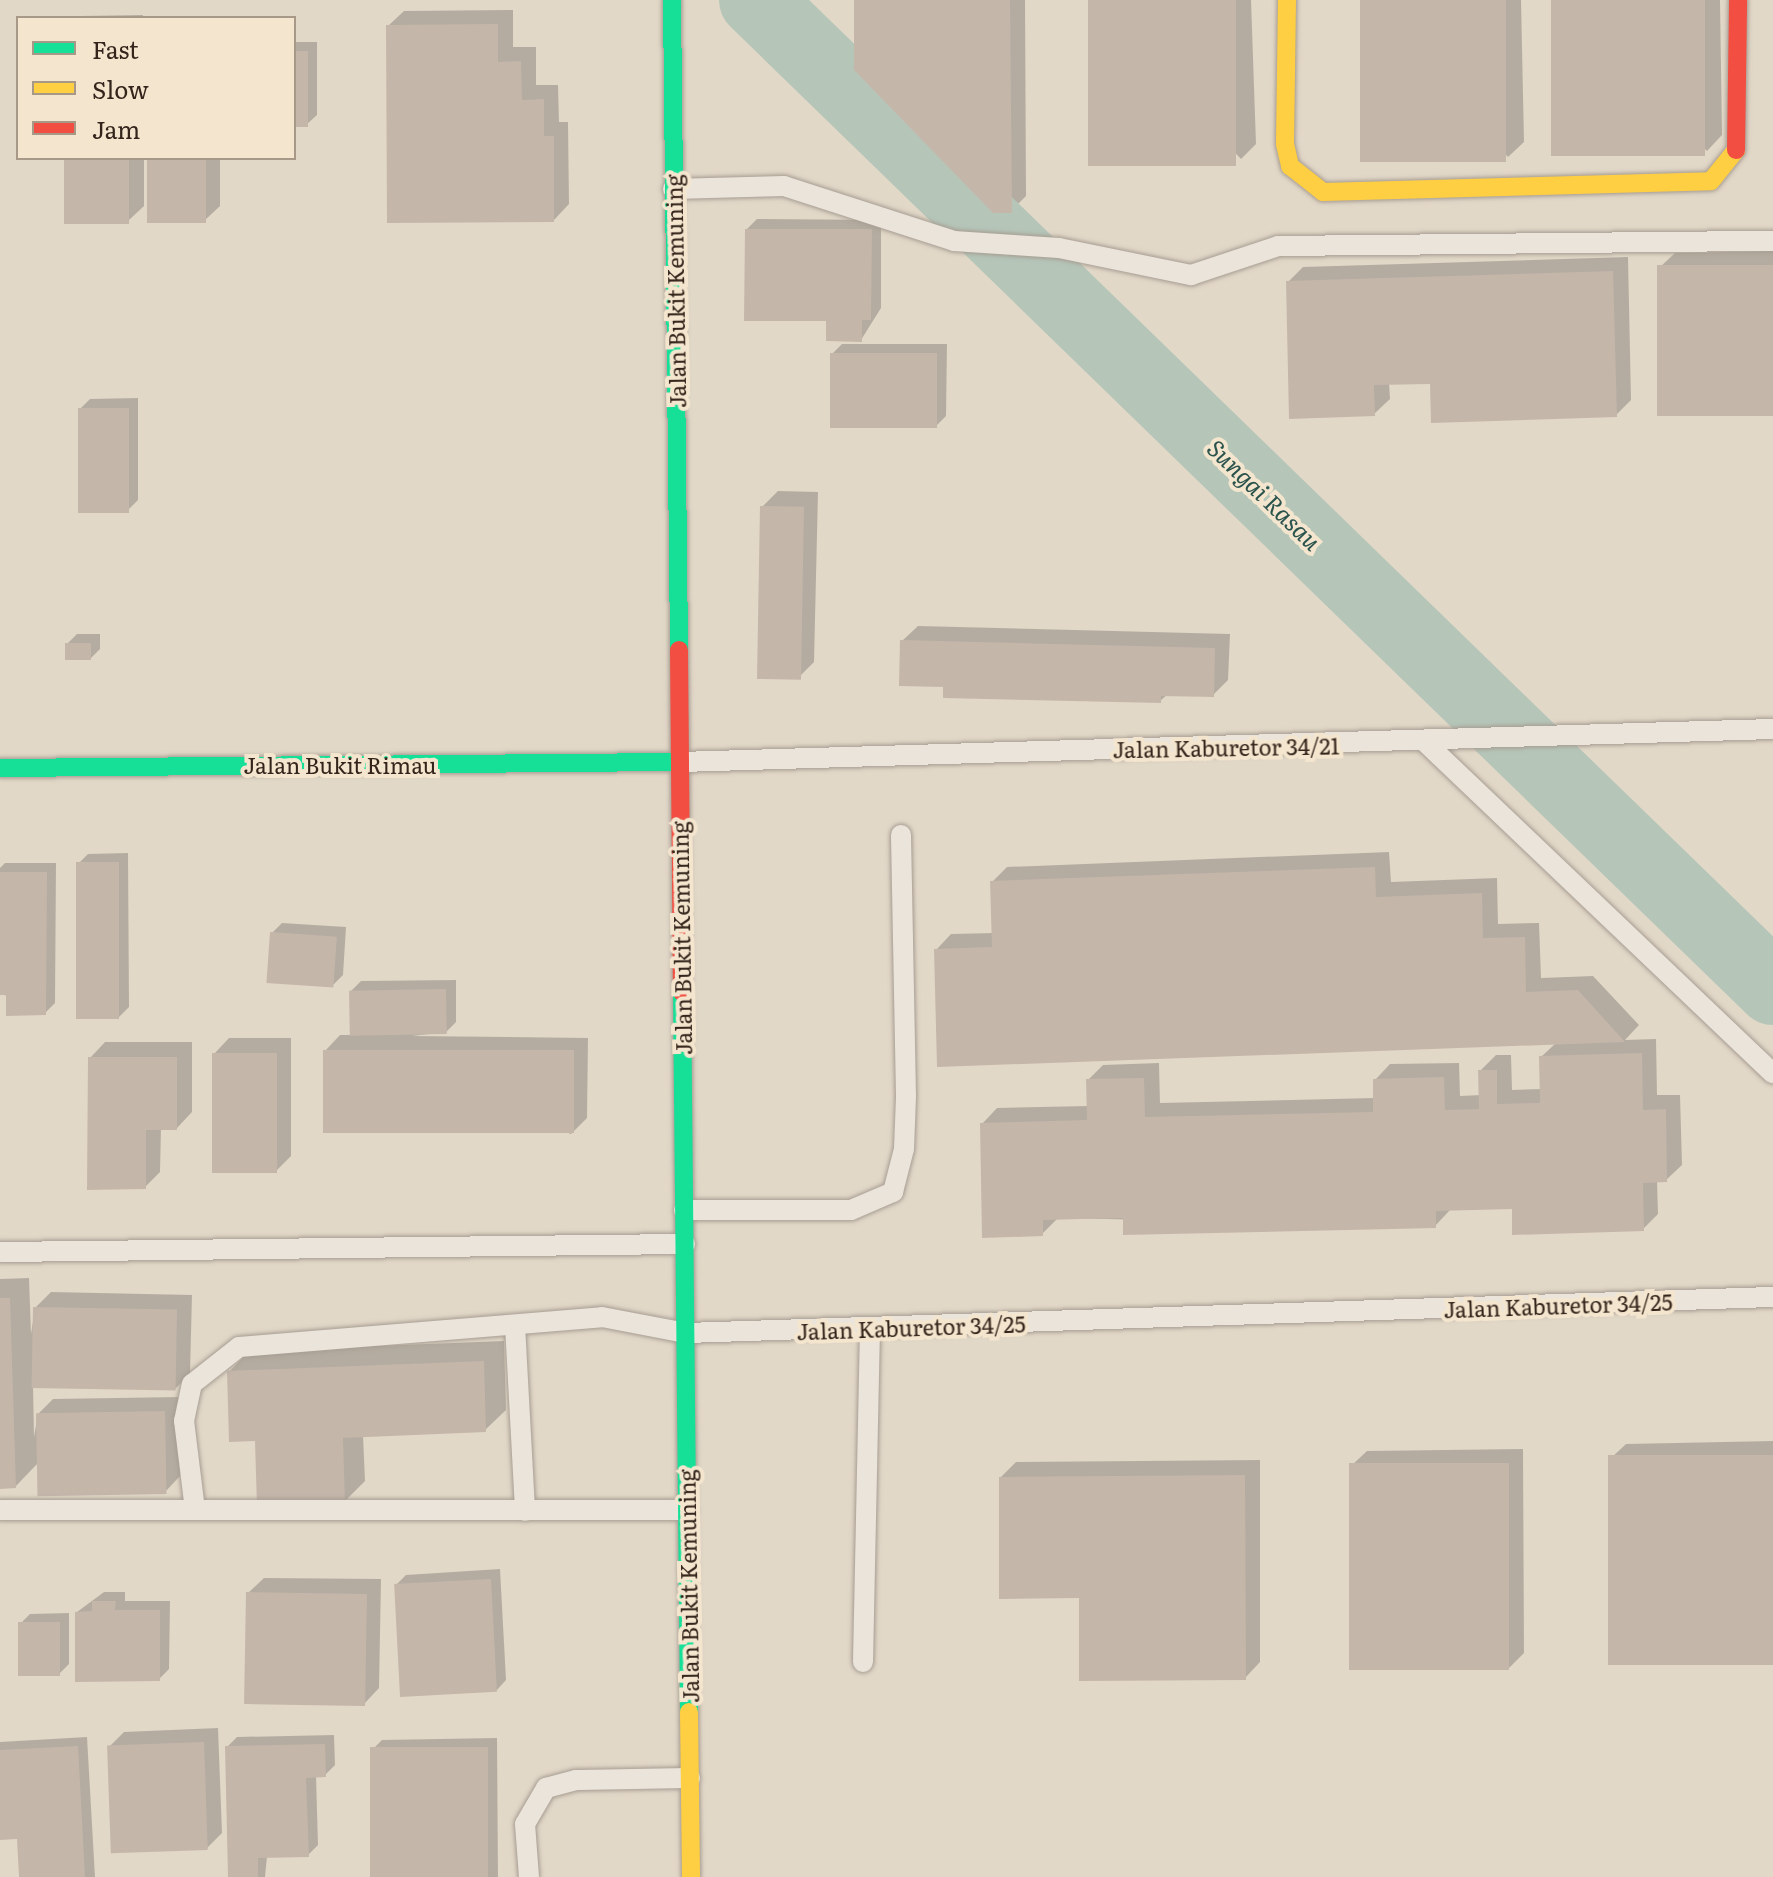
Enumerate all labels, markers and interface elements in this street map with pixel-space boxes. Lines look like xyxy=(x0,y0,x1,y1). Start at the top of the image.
legend xyxy=(16,16,296,160)
text: Fast xyxy=(92,31,139,66)
text: Slow xyxy=(92,71,149,106)
text: Jam xyxy=(92,111,140,146)
street label: Jalan Bukit Kemuning xyxy=(660,174,690,408)
water label: Sungai Rasau xyxy=(1202,433,1328,555)
street label: Jalan Kaburetor 34/21 xyxy=(1112,732,1340,762)
street label: Jalan Bukit Rimau xyxy=(244,752,436,778)
street label: Jalan Bukit Kemuning xyxy=(666,821,696,1055)
street label: Jalan Kaburetor 34/25 xyxy=(1443,1288,1673,1322)
street label: Jalan Kaburetor 34/25 xyxy=(796,1310,1026,1344)
street label: Jalan Bukit Kemuning xyxy=(673,1469,703,1703)

